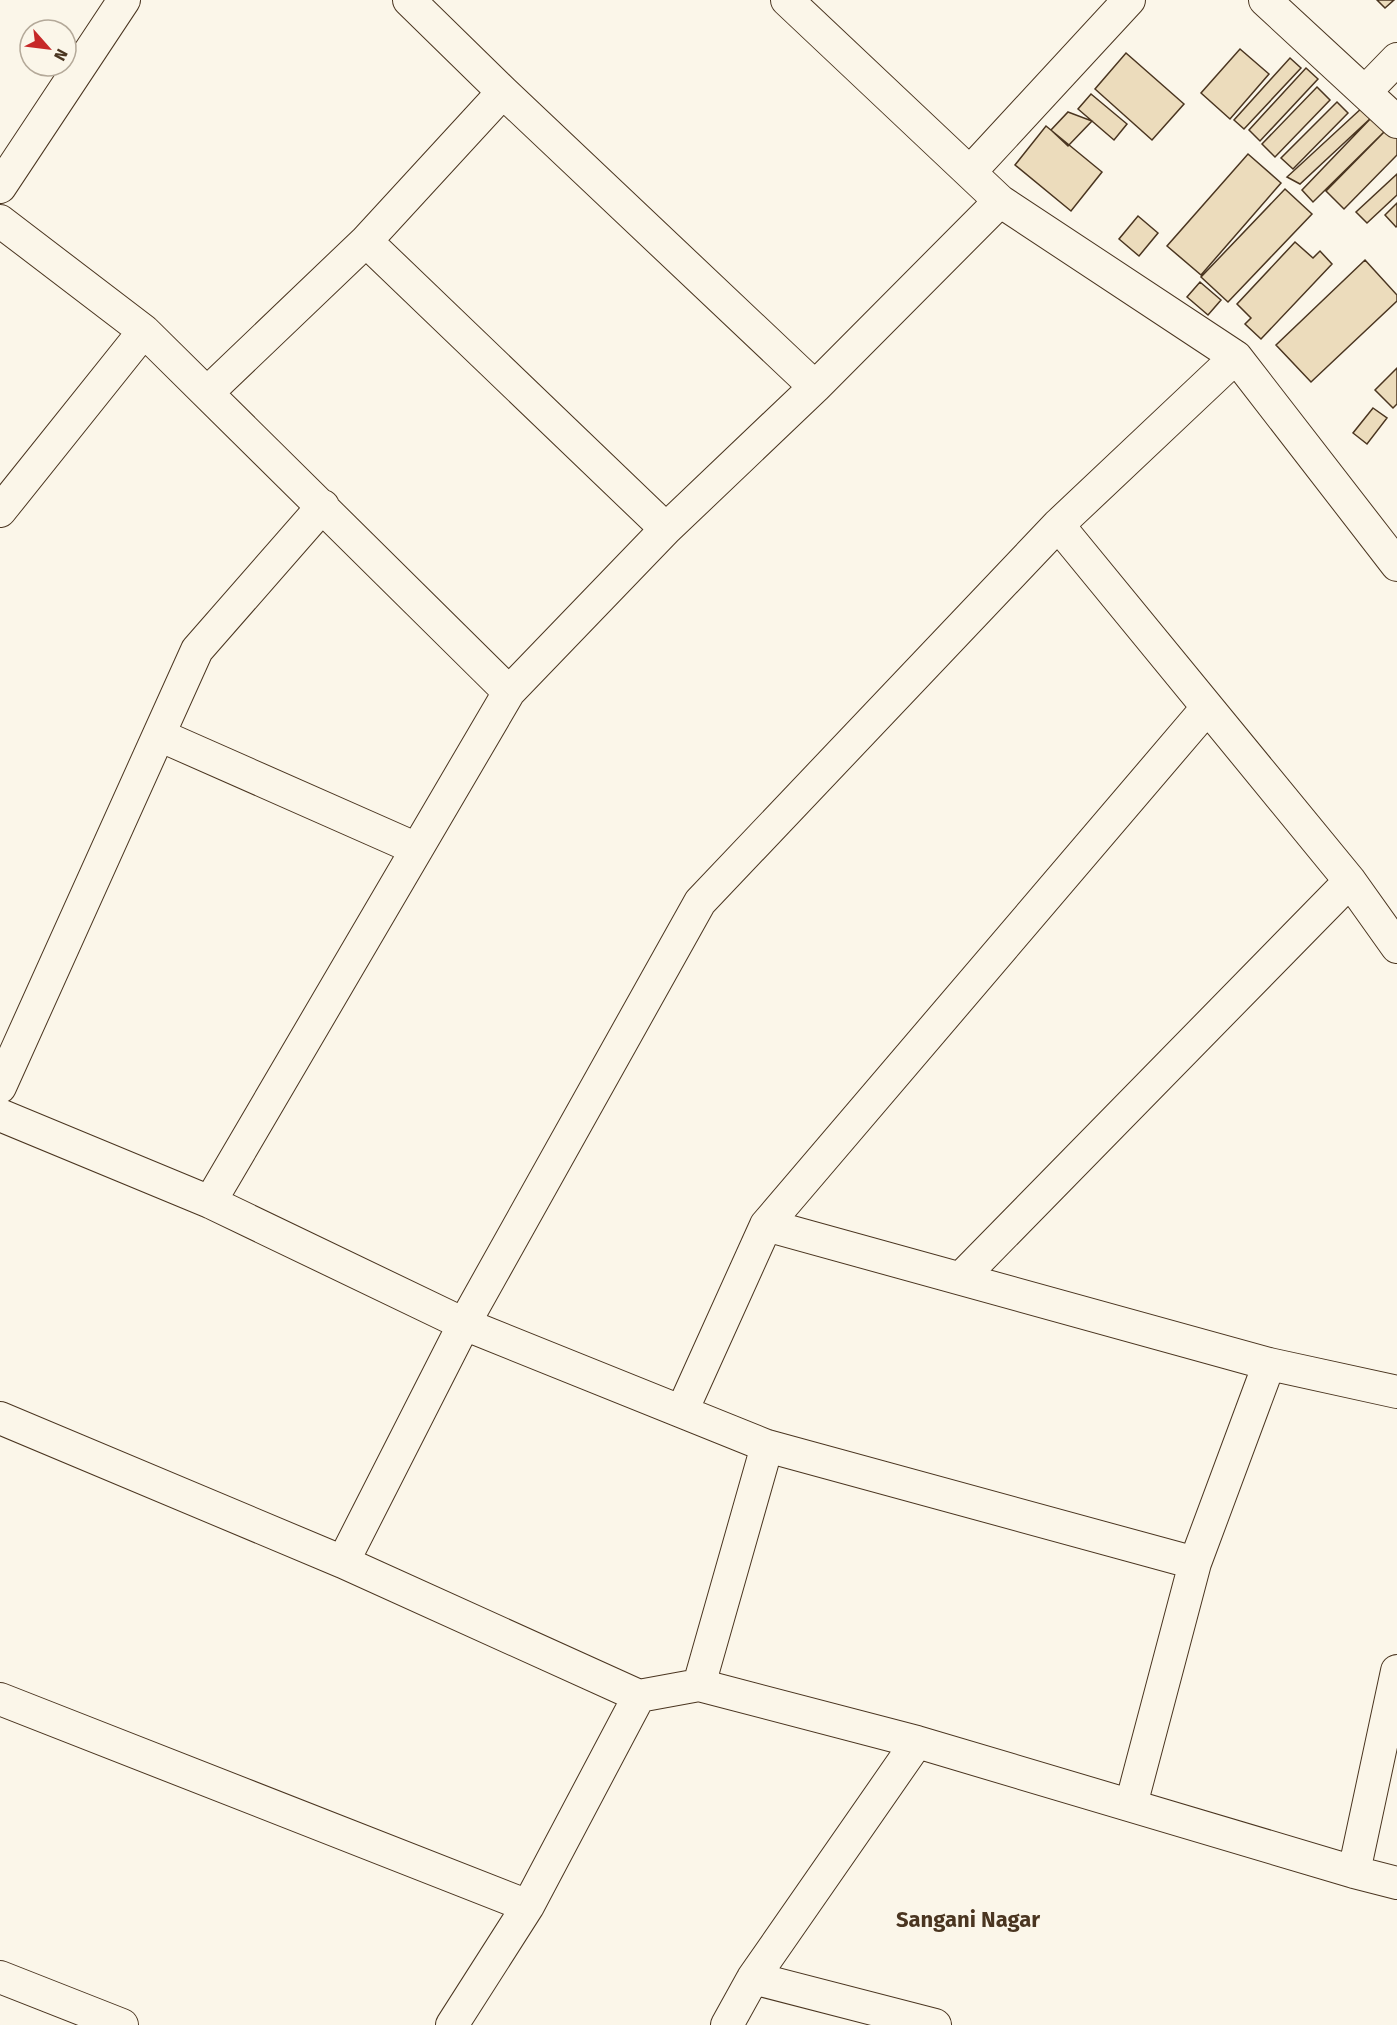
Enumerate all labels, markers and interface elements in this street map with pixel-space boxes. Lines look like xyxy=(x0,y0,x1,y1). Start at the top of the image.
north arrow xyxy=(18,18,78,78)
text: N xyxy=(50,46,72,64)
district label: Sangani Nagar xyxy=(896,1906,1040,1933)

